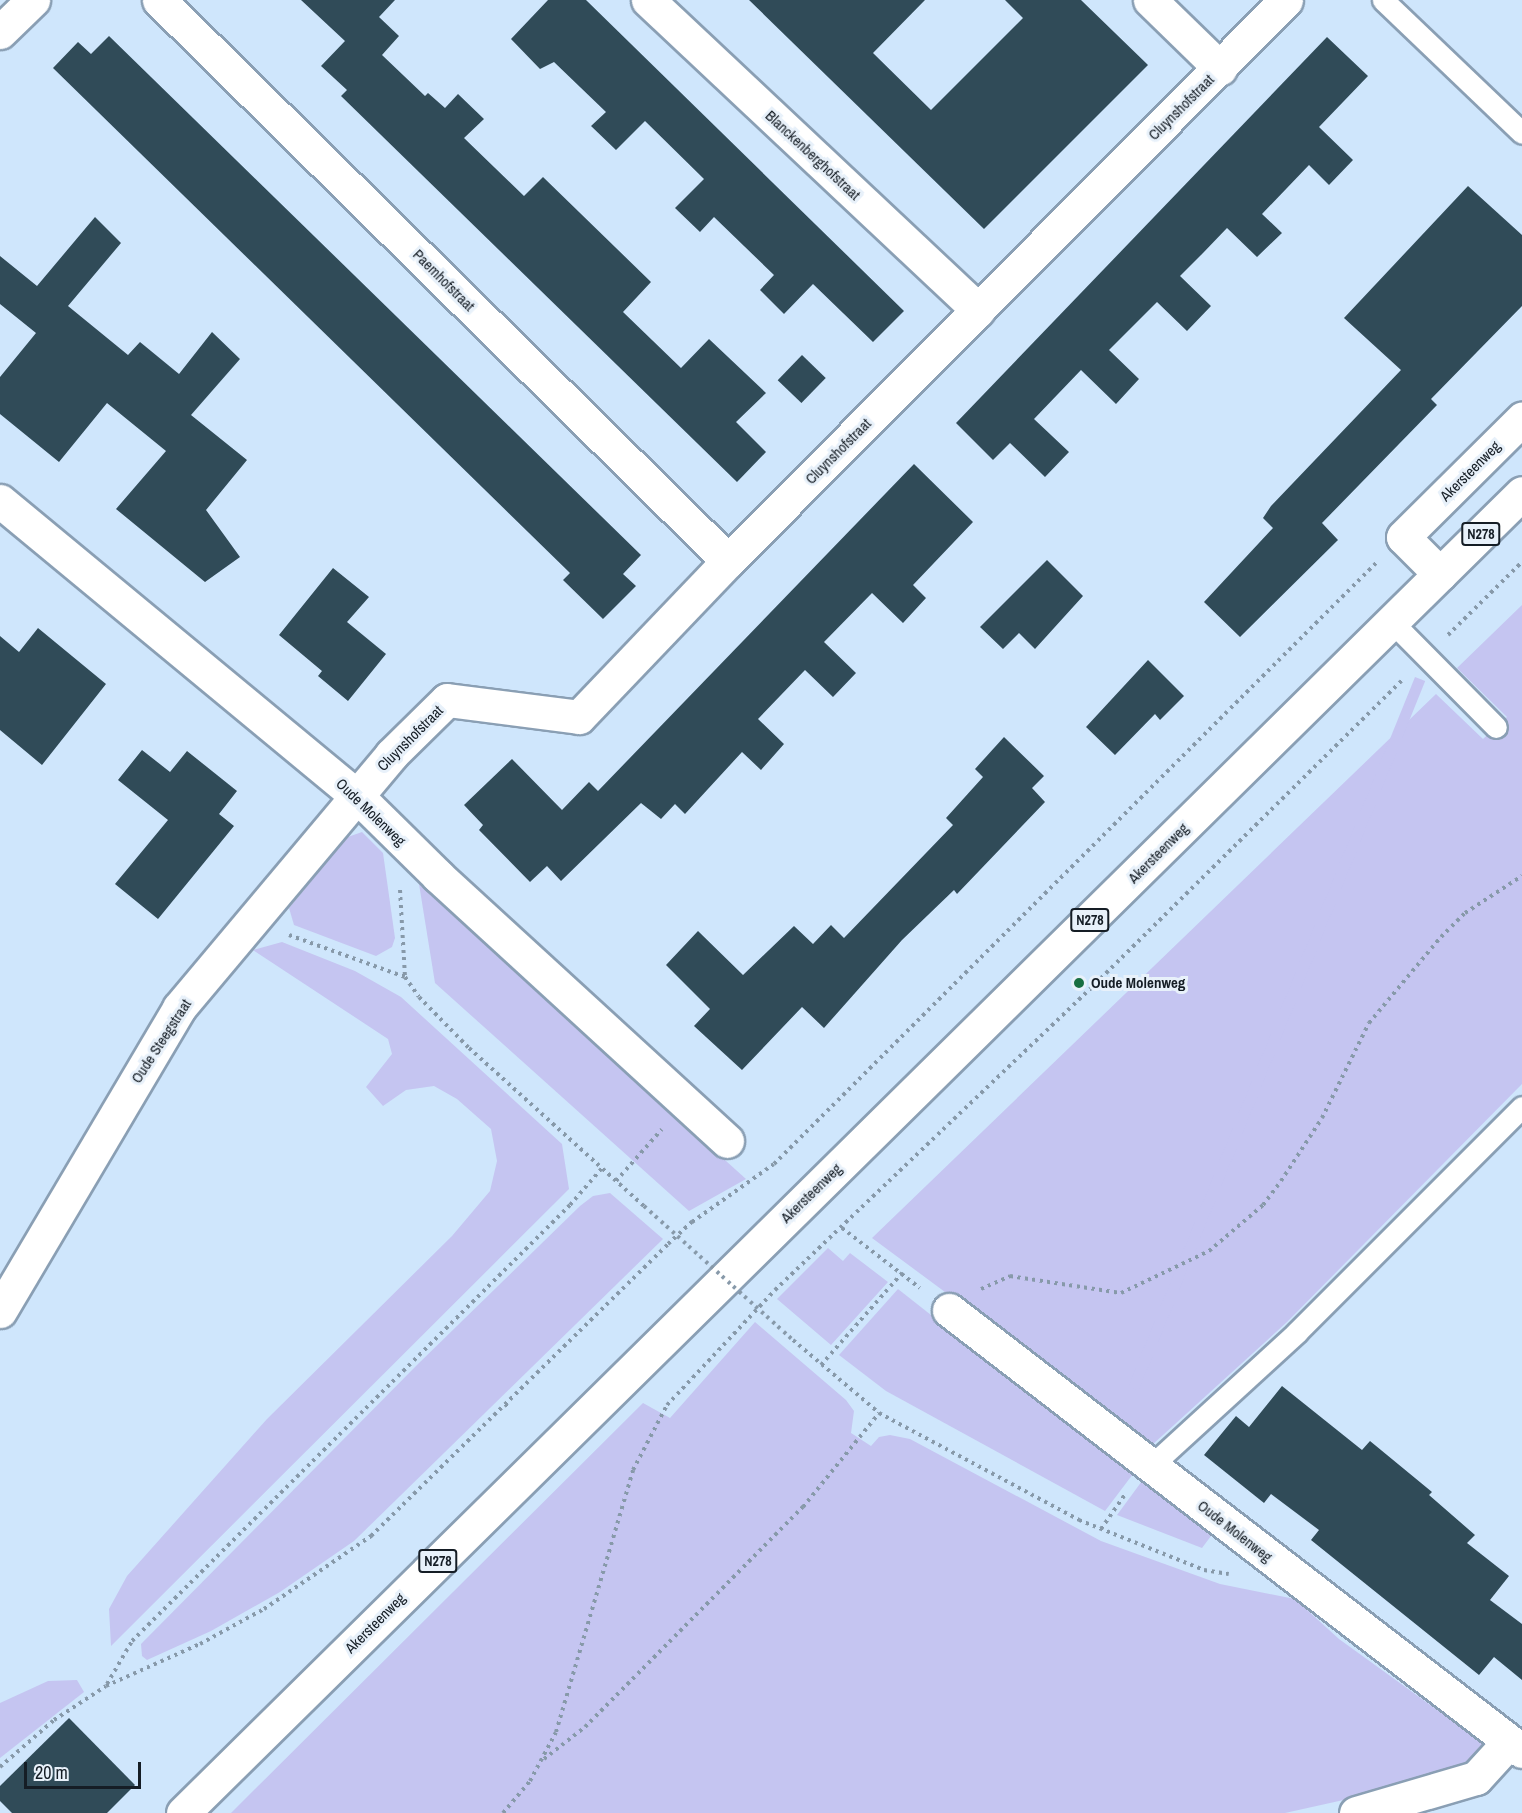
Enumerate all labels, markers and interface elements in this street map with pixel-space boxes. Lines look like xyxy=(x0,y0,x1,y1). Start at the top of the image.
street label: Cluynshofstraat xyxy=(1144,70,1218,144)
street label: Blanckenberghofstraat xyxy=(762,106,864,204)
street label: Paemhofstraat xyxy=(409,245,479,315)
street label: Cluynshofstraat xyxy=(801,414,875,488)
street label: Akersteenweg xyxy=(1436,437,1504,505)
road number: N278 xyxy=(1460,523,1502,545)
street label: Cluynshofstraat xyxy=(373,701,447,775)
street label: Oude Molenweg xyxy=(333,774,409,850)
street label: Akersteenweg xyxy=(1124,819,1192,887)
road number: N278 xyxy=(1069,909,1111,931)
place label: Oude Molenweg xyxy=(1091,974,1185,992)
marker: Oude Molenweg xyxy=(1072,976,1086,990)
street label: Oude Steegstraat xyxy=(127,996,195,1086)
street label: Akersteenweg xyxy=(777,1159,845,1227)
street label: Oude Molenweg xyxy=(1194,1496,1276,1566)
road number: N278 xyxy=(417,1550,459,1572)
street label: Akersteenweg xyxy=(341,1589,409,1657)
scale bar xyxy=(27,1750,144,1788)
text: 20 m xyxy=(35,1760,68,1785)

